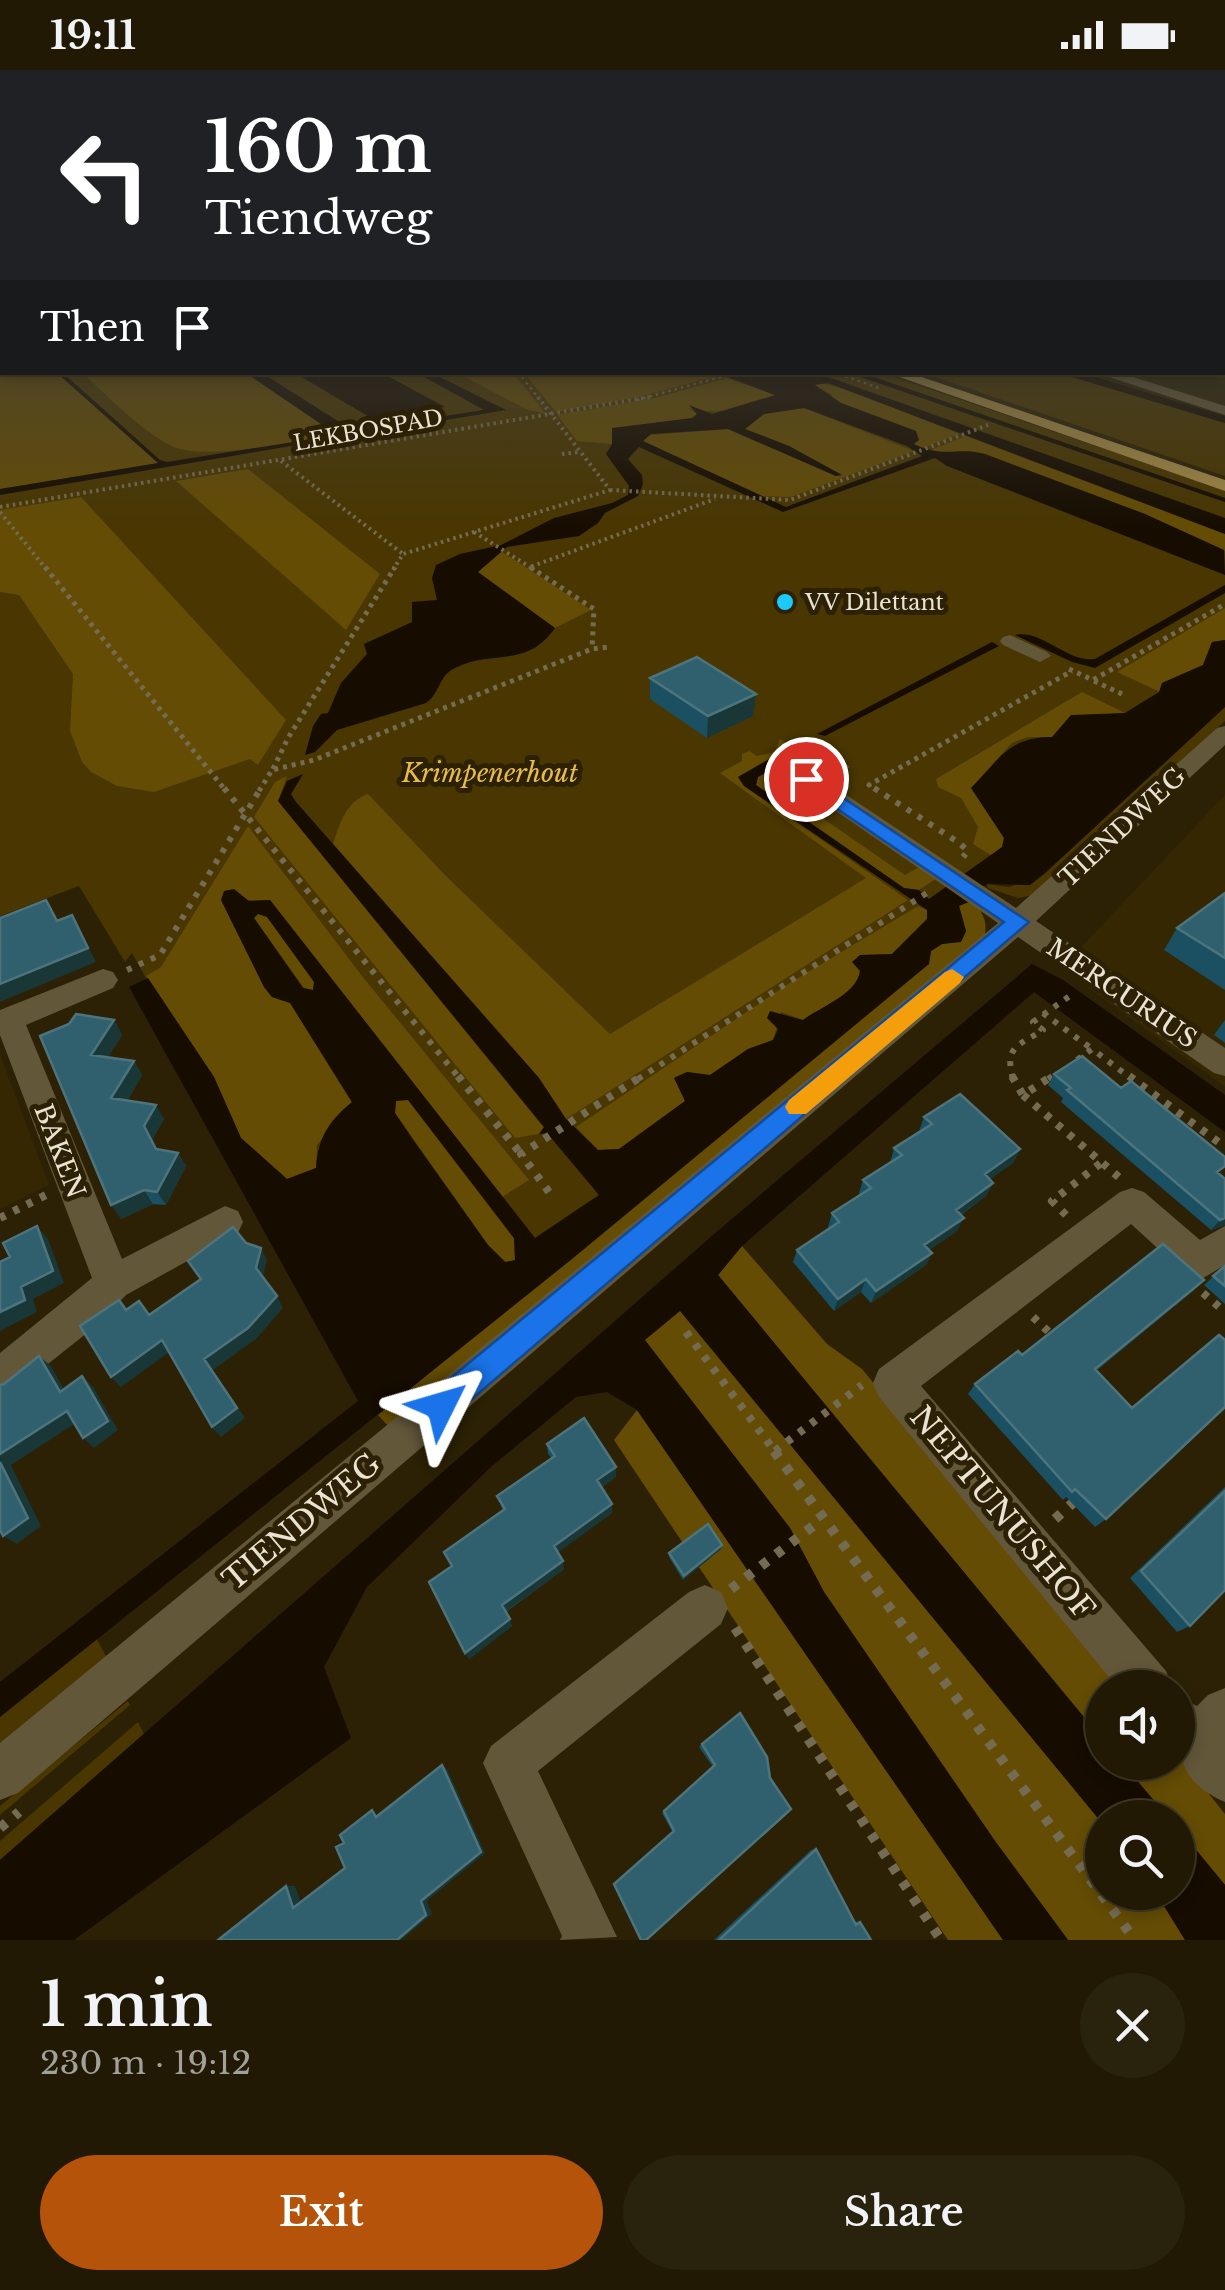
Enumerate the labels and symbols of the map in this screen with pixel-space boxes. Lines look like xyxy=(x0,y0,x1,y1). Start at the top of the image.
street label: LEKBOSPAD xyxy=(291,404,445,457)
place label: VV Dilettant xyxy=(804,589,945,616)
marker: VV Dilettant xyxy=(774,591,796,613)
pin xyxy=(764,737,849,822)
park label: Krimpenerhout xyxy=(401,758,578,789)
street label: TIENDWEG xyxy=(1053,761,1192,894)
street label: MERCURIUS xyxy=(1041,932,1202,1055)
street label: BAKEN xyxy=(27,1100,92,1203)
position arrow xyxy=(389,1354,493,1458)
street label: NEPTUNUSHOF xyxy=(902,1399,1102,1627)
street label: TIENDWEG xyxy=(215,1445,388,1598)

